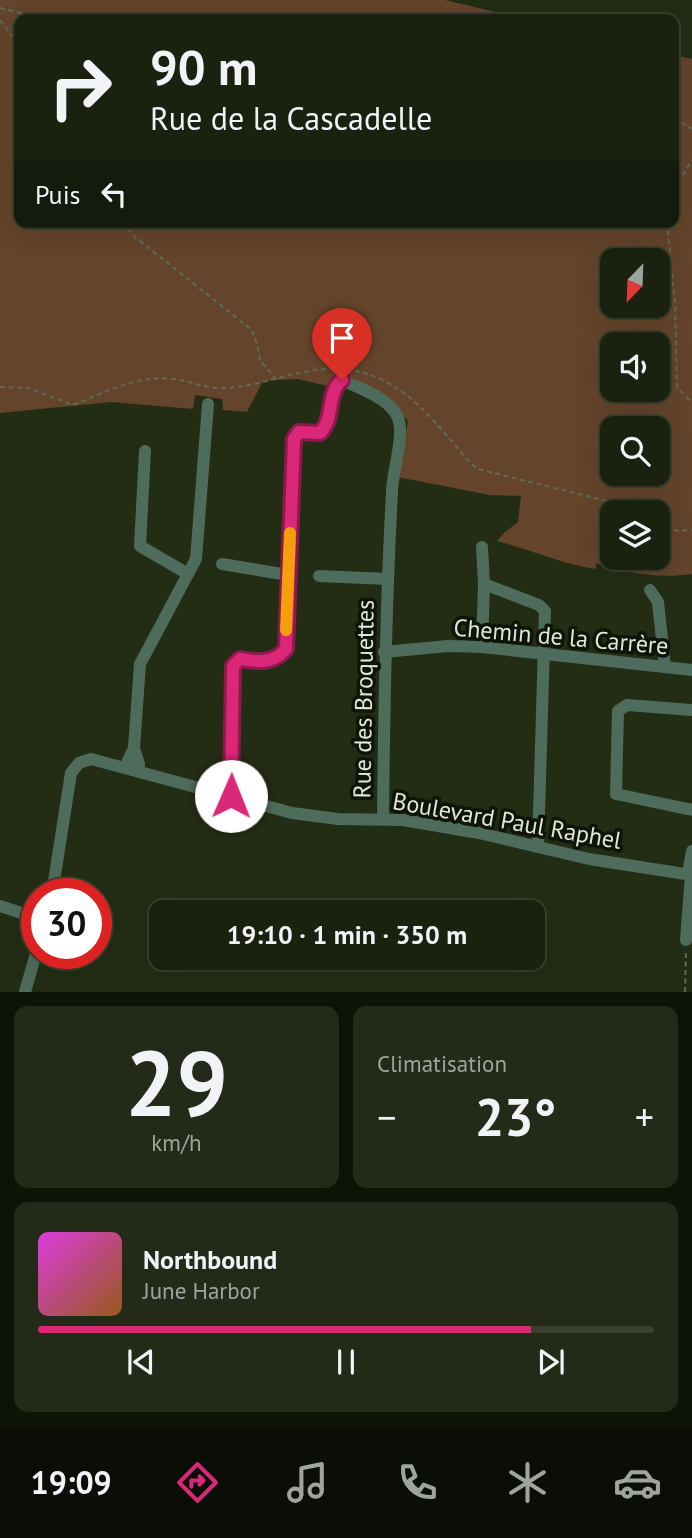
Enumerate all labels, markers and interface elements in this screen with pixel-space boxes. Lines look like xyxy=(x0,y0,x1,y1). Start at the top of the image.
text: 90 m xyxy=(150,35,257,99)
icon: right xyxy=(35,42,126,133)
text: Rue de la Cascadelle xyxy=(150,97,432,139)
icon: left xyxy=(95,175,133,213)
text: Puis xyxy=(35,178,81,211)
north arrow xyxy=(600,248,670,318)
map controls xyxy=(600,248,670,570)
pin xyxy=(312,308,372,380)
icon: arrive xyxy=(323,319,361,357)
button: sound xyxy=(600,332,670,402)
button: search xyxy=(600,416,670,486)
button: layers xyxy=(600,500,670,570)
street label: Rue des Broquettes xyxy=(346,599,381,799)
street label: Chemin de la Carrère xyxy=(452,612,670,661)
position arrow xyxy=(194,759,268,833)
street label: Boulevard Paul Raphel xyxy=(390,785,624,856)
speed limit sign: 30 xyxy=(21,878,112,969)
text: 19:10 · 1 min · 350 m xyxy=(227,918,467,951)
text: 29 xyxy=(125,1023,228,1141)
text: Climatisation xyxy=(377,1049,507,1078)
text: 23° xyxy=(475,1083,556,1150)
text: − xyxy=(377,1092,396,1141)
text: + xyxy=(635,1092,654,1141)
text: km/h xyxy=(151,1128,202,1157)
text: Northbound xyxy=(143,1243,277,1276)
text: June Harbor xyxy=(143,1276,260,1305)
icon: previous xyxy=(122,1343,160,1381)
icon: pause xyxy=(327,1343,365,1381)
icon: next xyxy=(532,1343,570,1381)
icon: directions xyxy=(173,1458,222,1507)
icon: music xyxy=(283,1458,332,1507)
icon: phone xyxy=(393,1458,442,1507)
icon: climate xyxy=(503,1458,552,1507)
icon: car xyxy=(613,1458,662,1507)
text: 19:09 xyxy=(30,1461,112,1503)

